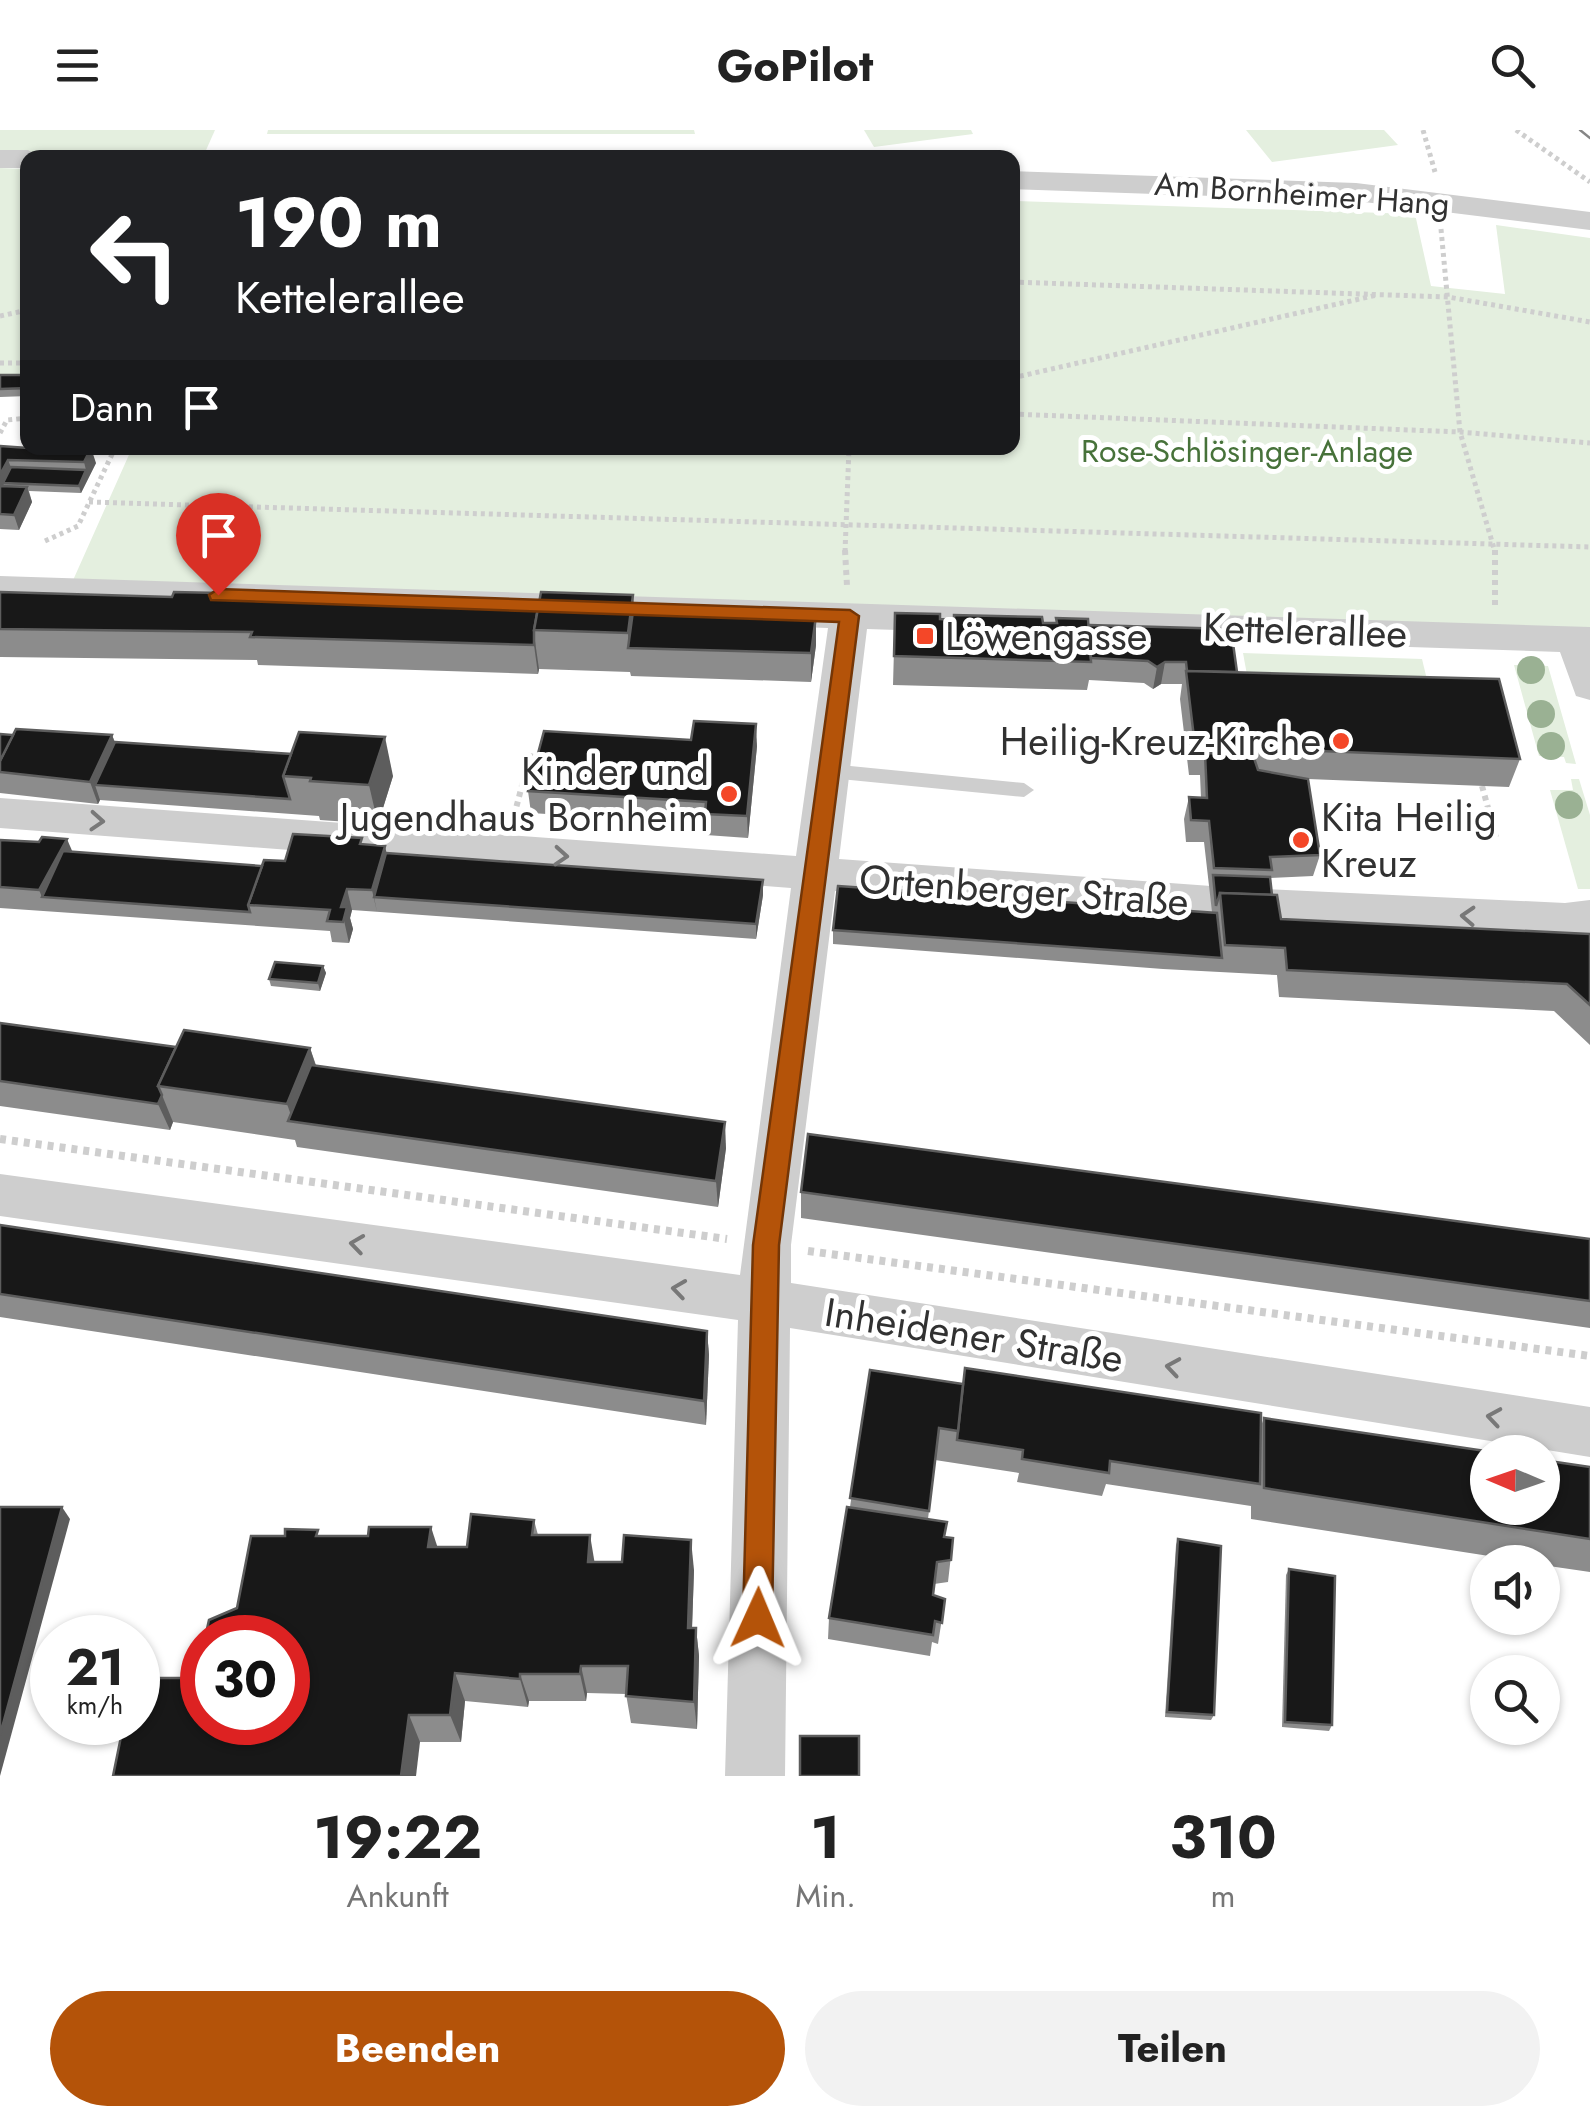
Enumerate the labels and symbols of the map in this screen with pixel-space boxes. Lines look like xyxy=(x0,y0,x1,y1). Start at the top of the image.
street label: Am Bornheimer Hang xyxy=(1153,161,1451,227)
park label: Rose-Schlösinger-Anlage xyxy=(1081,428,1413,474)
pin xyxy=(176,493,261,596)
street label: Kettelerallee xyxy=(1202,597,1408,663)
place label: Löwengasse xyxy=(945,607,1147,665)
marker: Löwengasse xyxy=(914,625,936,647)
place label: Heilig-Kreuz-Kirche xyxy=(1000,712,1321,770)
marker: Heilig-Kreuz-Kirche xyxy=(1330,730,1352,752)
place label: Kinder und Jugendhaus Bornheim xyxy=(335,742,709,846)
marker: Kinder und Jugendhaus Bornheim xyxy=(718,783,740,805)
place label: Kita Heilig Kreuz xyxy=(1321,788,1497,892)
one-way arrow xyxy=(90,809,106,831)
marker: Kita Heilig Kreuz xyxy=(1290,829,1312,851)
one-way arrow xyxy=(553,844,569,866)
street label: Ortenberger Straße xyxy=(857,850,1191,930)
one-way arrow xyxy=(1460,905,1476,926)
one-way arrow xyxy=(348,1235,365,1256)
one-way arrow xyxy=(670,1280,687,1301)
street label: Inheidener Straße xyxy=(821,1283,1127,1387)
one-way arrow xyxy=(1164,1357,1181,1378)
one-way arrow xyxy=(1485,1408,1502,1429)
north arrow xyxy=(1470,1435,1560,1525)
position arrow xyxy=(706,1566,810,1670)
speed limit sign: 30 xyxy=(180,1615,310,1745)

